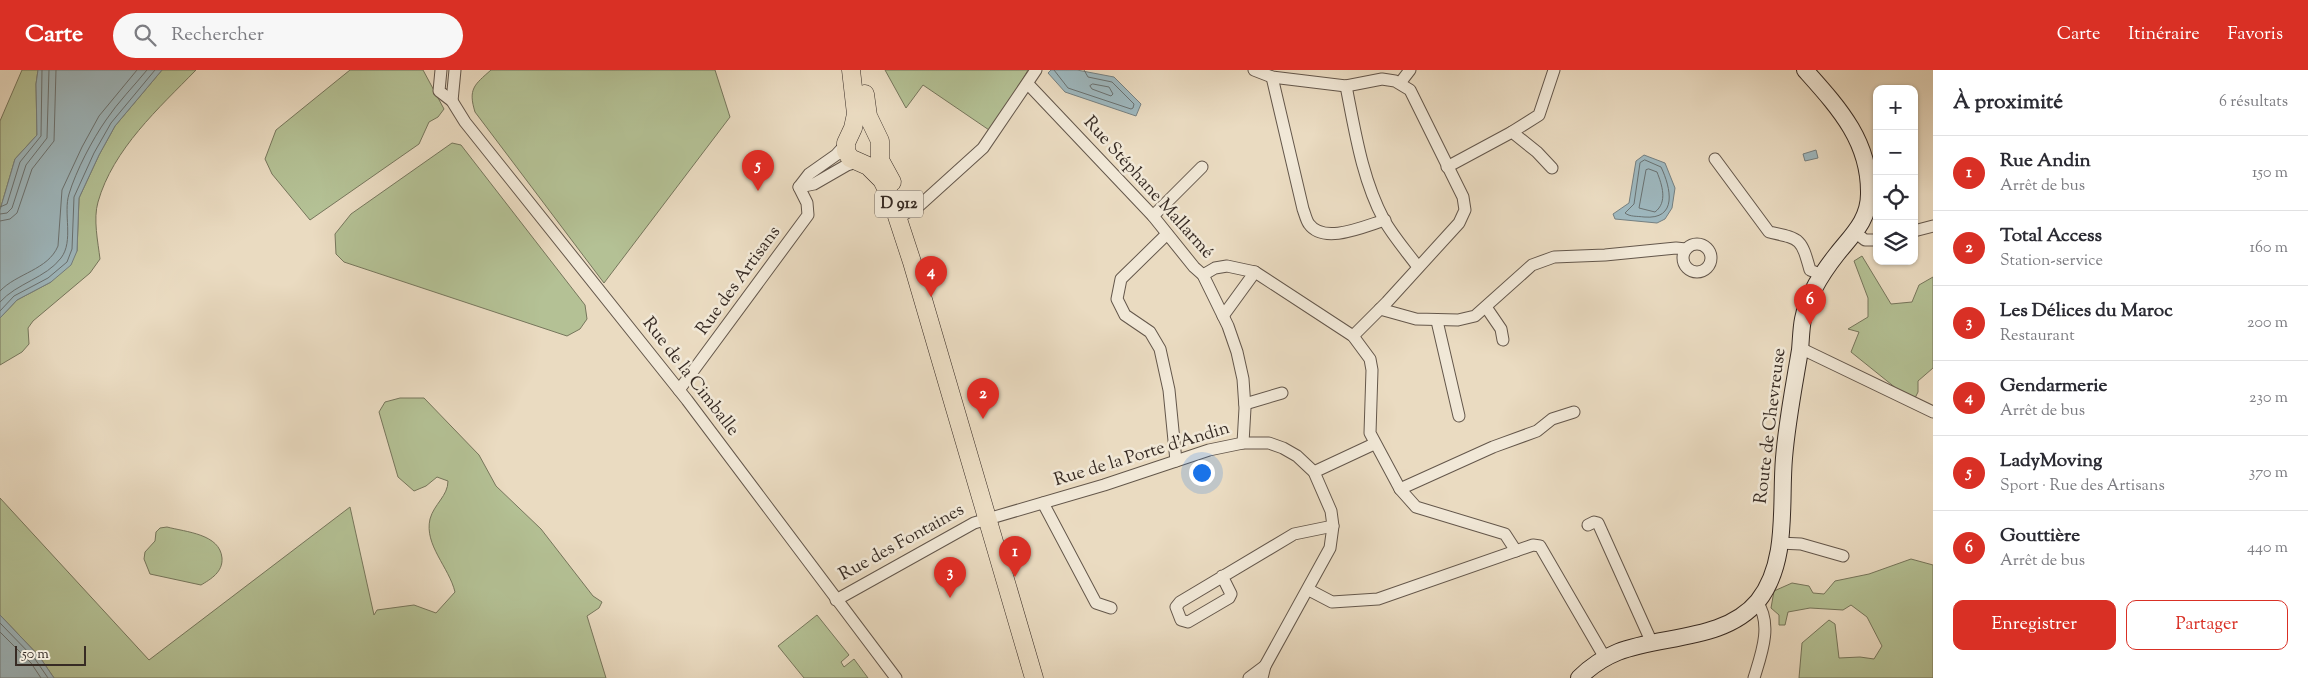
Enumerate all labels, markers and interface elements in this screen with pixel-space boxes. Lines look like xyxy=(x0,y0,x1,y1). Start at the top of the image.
search box xyxy=(113,13,463,58)
text: Carte xyxy=(25,18,83,52)
icon: search xyxy=(131,21,159,49)
text: Rechercher xyxy=(171,22,264,49)
text: Carte xyxy=(2057,22,2100,48)
text: Itinéraire xyxy=(2128,22,2200,48)
text: Favoris xyxy=(2228,22,2283,48)
map controls xyxy=(1873,85,1918,265)
button: + xyxy=(1873,85,1918,130)
text: À proximité xyxy=(1953,88,2063,118)
text: 6 résultats xyxy=(2219,91,2288,114)
street label: Rue Stéphane Mallarmé xyxy=(1077,111,1219,265)
button: − xyxy=(1873,130,1918,175)
text: Rue Andin xyxy=(2000,148,2091,175)
pin: 5 xyxy=(742,150,774,191)
text: 1 xyxy=(1966,162,1972,185)
text: 150 m xyxy=(2252,162,2288,185)
button: locate xyxy=(1873,175,1918,220)
text: Arrêt de bus xyxy=(2000,175,2085,198)
road number: D 912 xyxy=(875,190,923,218)
button: layers xyxy=(1873,220,1918,265)
street label: Rue des Artisans xyxy=(690,221,788,341)
text: Total Access xyxy=(2000,223,2102,250)
text: 2 xyxy=(1965,237,1973,260)
text: 160 m xyxy=(2250,237,2288,260)
text: Station-service xyxy=(2000,250,2103,273)
pin: 4 xyxy=(915,256,947,297)
pin: 6 xyxy=(1794,284,1826,325)
text: Les Délices du Maroc xyxy=(2000,298,2173,325)
street label: Rue de la Cimballe xyxy=(635,312,745,442)
text: 3 xyxy=(1966,312,1972,335)
text: 200 m xyxy=(2247,312,2288,335)
text: Restaurant xyxy=(2000,325,2075,348)
street label: Route de Chevreuse xyxy=(1749,347,1793,505)
text: Gendarmerie xyxy=(2000,373,2107,400)
pin: 2 xyxy=(967,378,999,419)
text: 4 xyxy=(1965,387,1973,410)
text: 230 m xyxy=(2249,387,2288,410)
text: Arrêt de bus xyxy=(2000,400,2085,423)
street label: Rue de la Porte d'Andin xyxy=(1051,416,1233,494)
text: LadyMoving xyxy=(2000,448,2102,475)
your location xyxy=(1189,460,1215,486)
text: 5 xyxy=(1966,462,1972,485)
text: 370 m xyxy=(2249,462,2288,485)
text: Sport · Rue des Artisans xyxy=(2000,475,2165,498)
street label: Rue des Fontaines xyxy=(835,498,969,588)
text: Gouttière xyxy=(2000,523,2080,550)
pin: 1 xyxy=(999,536,1031,577)
text: 6 xyxy=(1965,537,1973,560)
text: 440 m xyxy=(2247,537,2288,560)
text: Arrêt de bus xyxy=(2000,550,2085,573)
pin: 3 xyxy=(934,557,966,598)
button: Enregistrer xyxy=(1953,600,2116,650)
button: Partager xyxy=(2126,600,2288,650)
scale bar xyxy=(15,643,86,666)
text: 50 m xyxy=(22,645,49,665)

